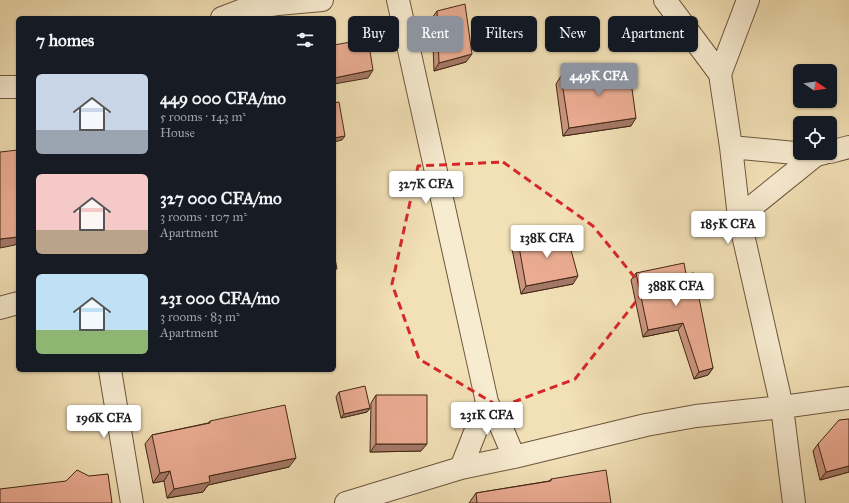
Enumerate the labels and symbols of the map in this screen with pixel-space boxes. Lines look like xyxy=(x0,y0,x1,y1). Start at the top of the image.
pin: 449K CFA xyxy=(558,63,640,97)
north arrow xyxy=(793,64,837,108)
pin: 327K CFA xyxy=(385,171,467,205)
pin: 185K CFA xyxy=(687,211,769,245)
pin: 138K CFA xyxy=(506,225,588,259)
pin: 388K CFA xyxy=(635,273,717,307)
pin: 231K CFA xyxy=(446,402,528,436)
pin: 196K CFA xyxy=(63,405,145,439)

